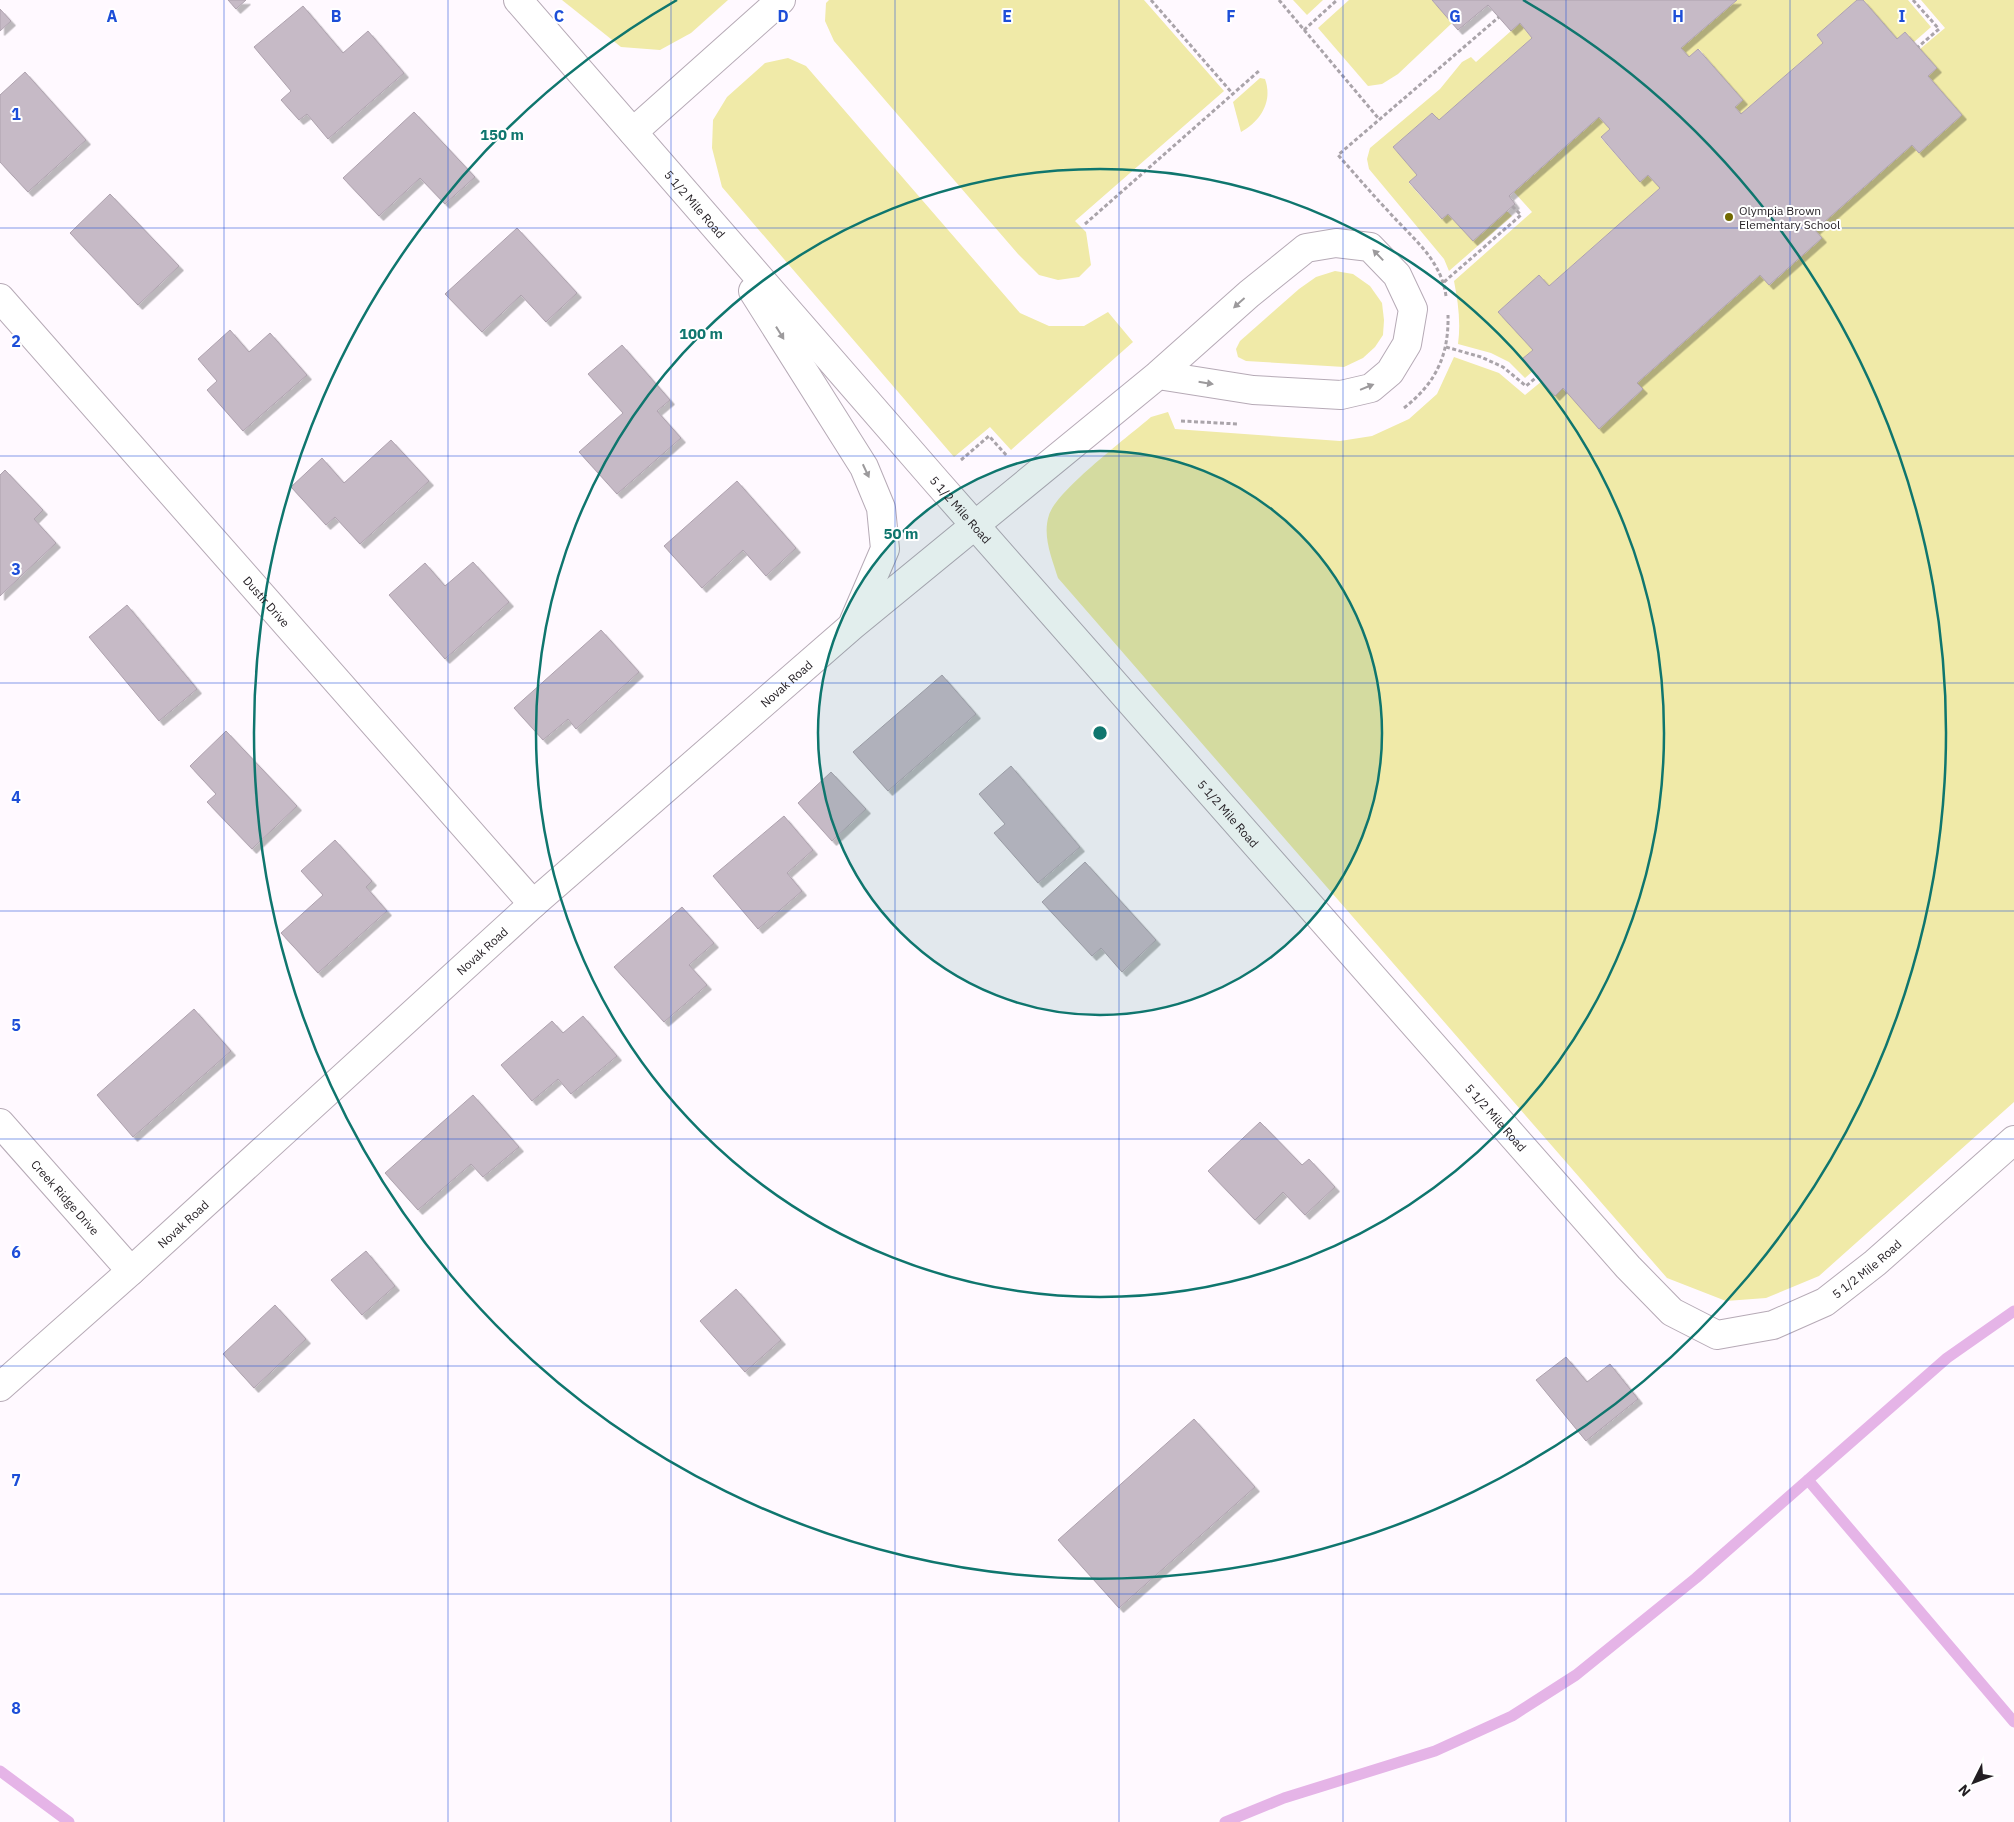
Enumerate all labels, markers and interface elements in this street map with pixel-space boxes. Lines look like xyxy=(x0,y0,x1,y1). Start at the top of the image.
text: A xyxy=(107,6,118,26)
text: B xyxy=(331,6,342,26)
text: C xyxy=(554,6,564,26)
text: D xyxy=(777,6,789,26)
text: E xyxy=(1002,6,1012,26)
text: F xyxy=(1226,6,1236,26)
text: G xyxy=(1449,6,1461,26)
text: H xyxy=(1672,6,1684,26)
text: I xyxy=(1899,6,1906,26)
text: 1 xyxy=(11,104,21,124)
text: 150 m xyxy=(480,125,524,144)
street label: 5 1/2 Mile Road xyxy=(662,167,729,241)
place label: Olympia Brown Elementary School xyxy=(1739,203,1840,232)
marker: Olympia Brown Elementary School xyxy=(1723,211,1735,223)
one-way arrow xyxy=(1372,249,1384,261)
one-way arrow xyxy=(1233,297,1245,309)
text: 100 m xyxy=(679,324,723,343)
one-way arrow xyxy=(775,327,784,340)
text: 2 xyxy=(11,331,21,351)
one-way arrow xyxy=(1199,379,1215,387)
one-way arrow xyxy=(1360,383,1374,391)
one-way arrow xyxy=(862,464,870,478)
street label: 5 1/2 Mile Road xyxy=(927,472,995,546)
text: 50 m xyxy=(884,524,918,543)
text: 3 xyxy=(11,559,21,579)
street label: Dustir Drive xyxy=(240,573,294,630)
street label: Novak Road xyxy=(757,657,815,710)
centre of rings xyxy=(1091,724,1109,742)
street label: 5 1/2 Mile Road xyxy=(1195,776,1262,850)
text: 4 xyxy=(11,787,21,807)
street label: Novak Road xyxy=(453,924,511,978)
text: 5 xyxy=(11,1015,21,1035)
street label: 5 1/2 Mile Road xyxy=(1462,1080,1530,1154)
street label: Creek Ridge Drive xyxy=(28,1156,103,1238)
street label: Novak Road xyxy=(154,1197,211,1251)
street label: 5 1/2 Mile Road xyxy=(1829,1236,1904,1301)
text: 6 xyxy=(11,1242,21,1262)
text: 7 xyxy=(11,1470,21,1490)
text: 8 xyxy=(11,1698,21,1718)
north arrow xyxy=(1949,1757,1999,1807)
text: N xyxy=(1954,1781,1974,1800)

